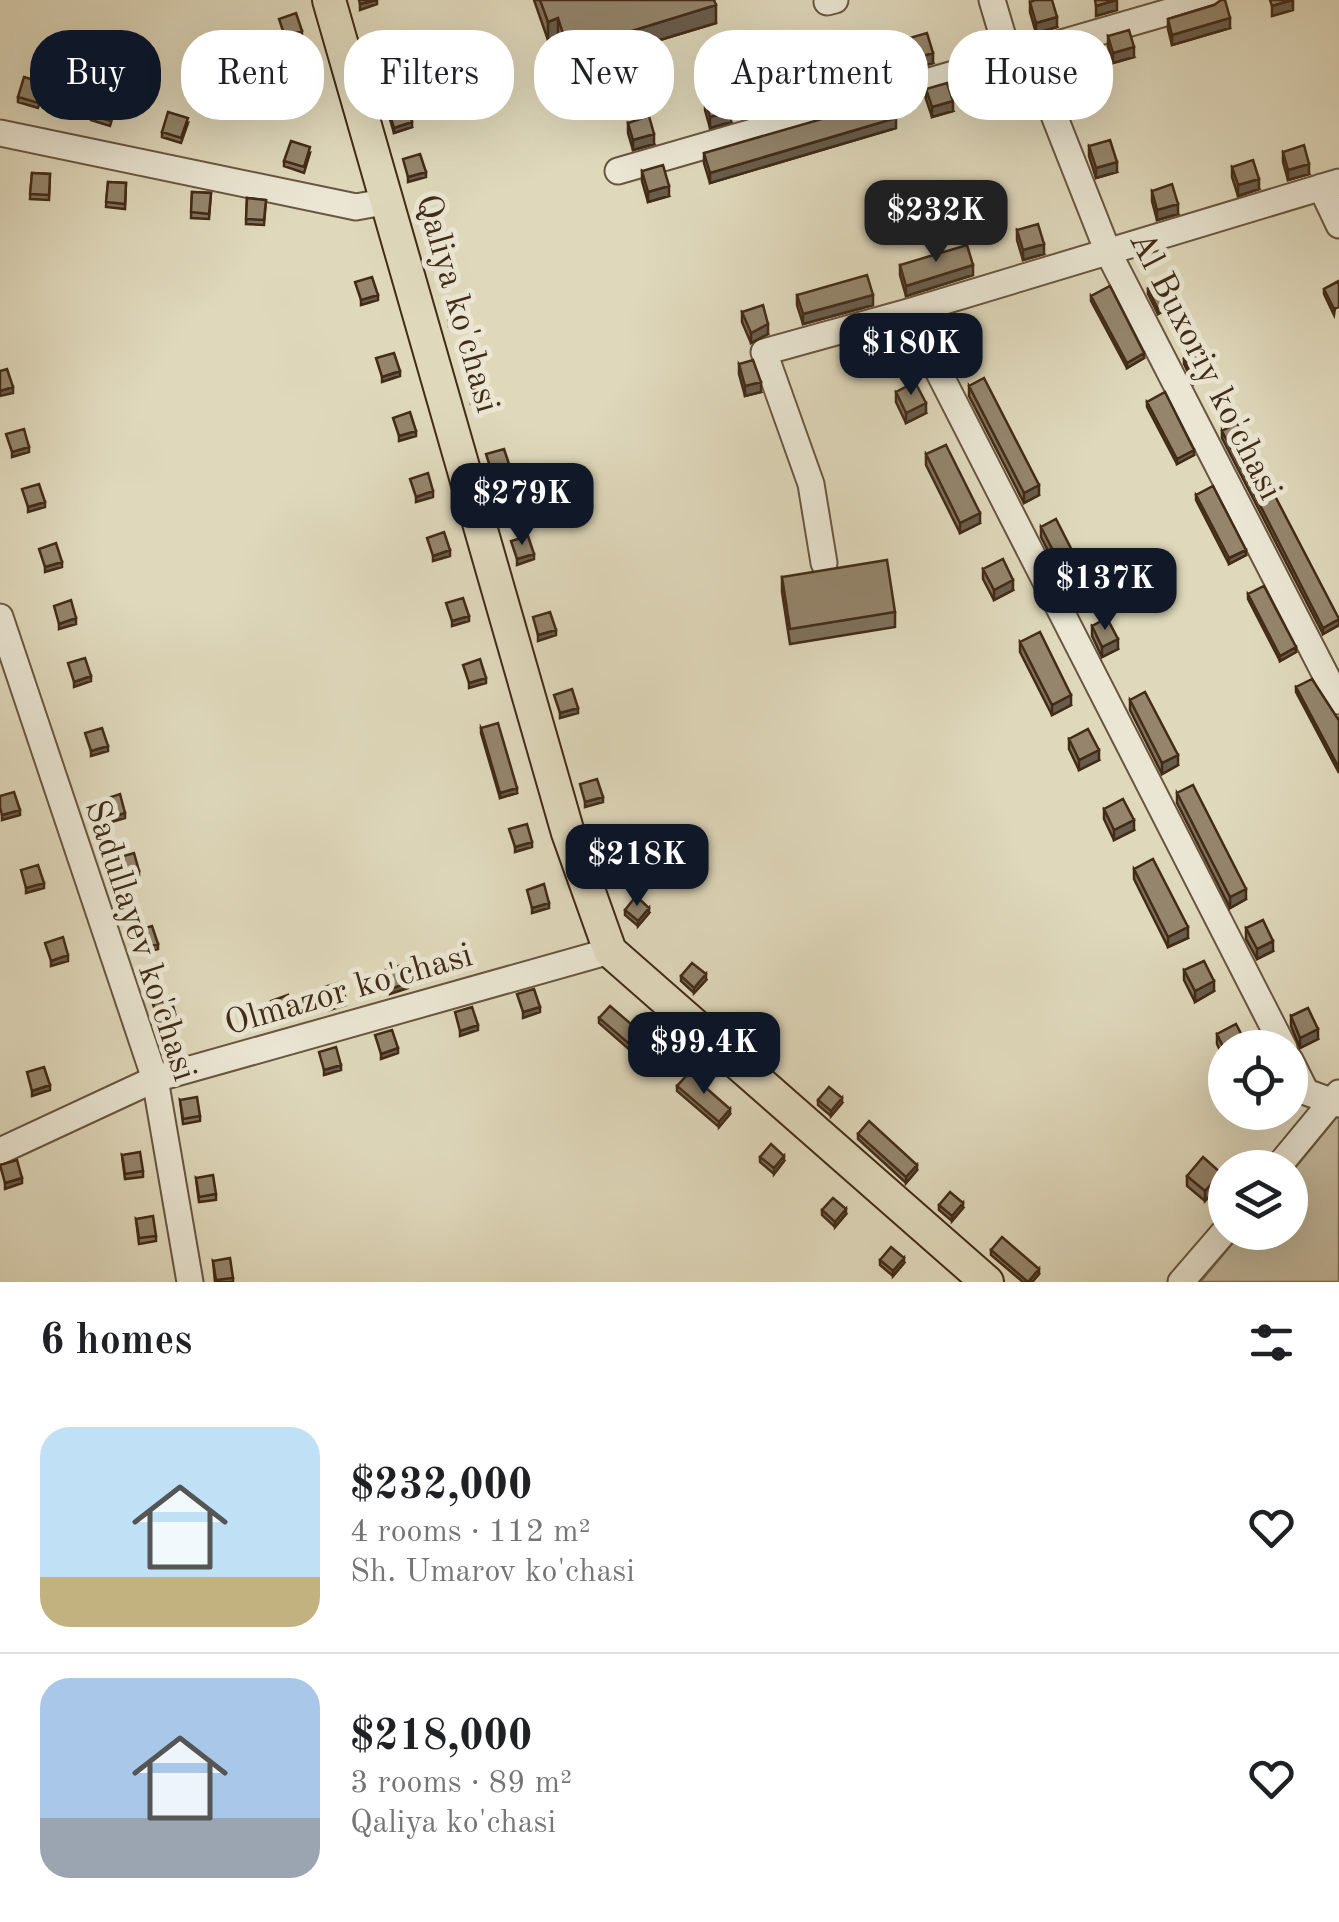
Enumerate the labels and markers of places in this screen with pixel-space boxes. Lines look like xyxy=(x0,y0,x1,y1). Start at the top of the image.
pin: $232K xyxy=(866,180,1006,265)
pin: $180K xyxy=(841,313,981,398)
pin: $279K xyxy=(452,463,592,548)
pin: $137K xyxy=(1035,548,1175,633)
pin: $218K xyxy=(567,824,707,909)
pin: $99.4K xyxy=(623,1012,785,1097)

